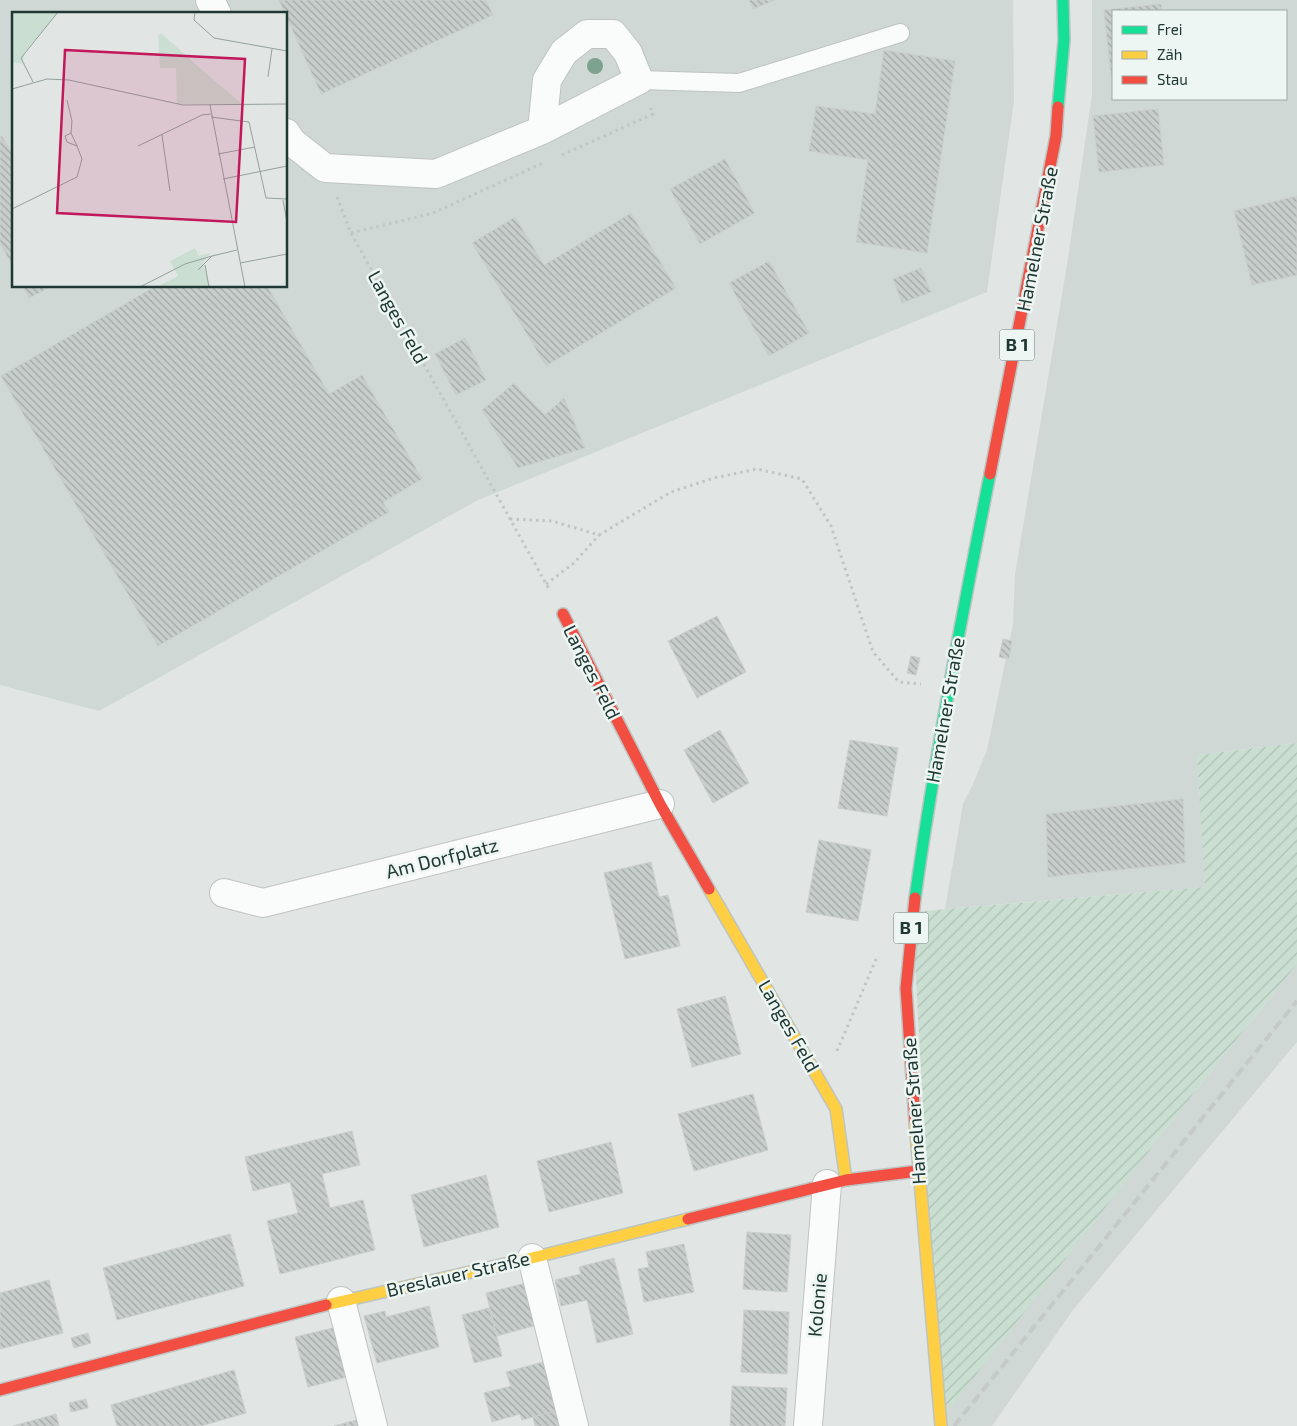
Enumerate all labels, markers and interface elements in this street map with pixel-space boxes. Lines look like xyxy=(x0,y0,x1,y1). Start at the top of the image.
legend xyxy=(1112,10,1287,100)
inset map xyxy=(12,12,288,288)
text: Frei xyxy=(1157,20,1182,38)
text: Zäh xyxy=(1157,45,1182,63)
text: Stau xyxy=(1157,70,1188,88)
street label: Hamelner Straße xyxy=(1011,164,1062,313)
street label: Langes Feld xyxy=(364,266,433,367)
road number: B 1 xyxy=(1000,330,1034,360)
street label: Langes Feld xyxy=(559,621,626,723)
street label: Hamelner Straße xyxy=(920,635,969,784)
street label: Am Dorfplatz xyxy=(383,832,500,883)
road number: B 1 xyxy=(894,912,928,944)
street label: Langes Feld xyxy=(754,976,825,1076)
street label: Hamelner Straße xyxy=(897,1037,930,1185)
street label: Breslauer Straße xyxy=(384,1246,532,1301)
street label: Kolonie xyxy=(802,1272,831,1338)

